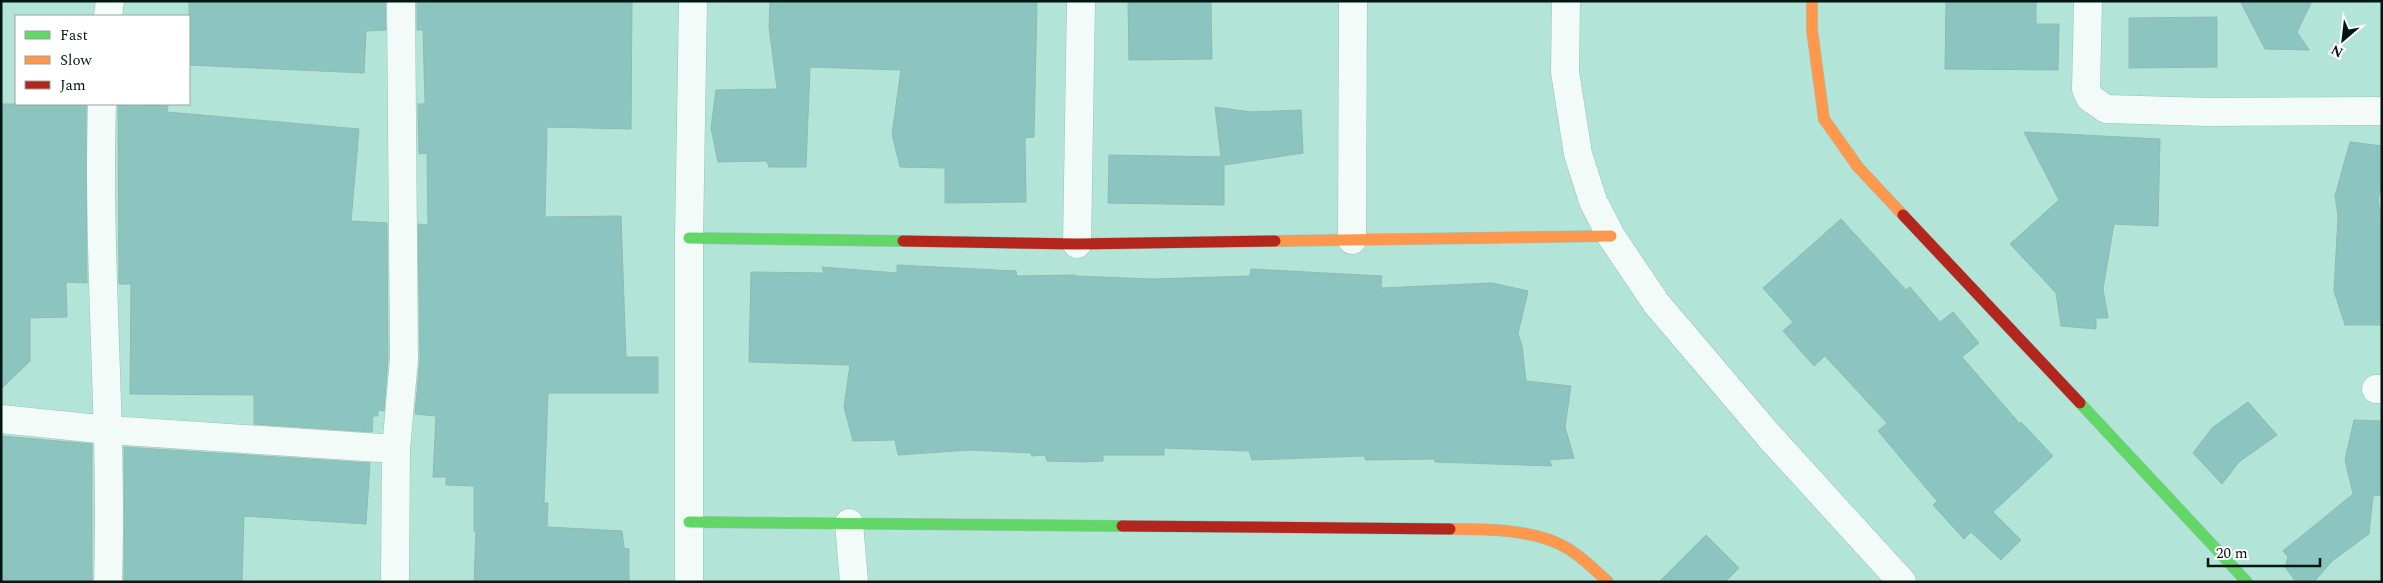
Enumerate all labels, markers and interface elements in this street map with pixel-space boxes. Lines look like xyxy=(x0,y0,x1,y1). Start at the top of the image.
legend xyxy=(15,15,190,105)
north arrow xyxy=(2318,15,2368,65)
text: Fast xyxy=(60,24,88,47)
text: N xyxy=(2327,39,2347,63)
text: Slow xyxy=(60,49,92,72)
text: Jam xyxy=(60,74,86,97)
scale bar xyxy=(2208,536,2320,568)
text: 20 m xyxy=(2216,542,2248,565)

